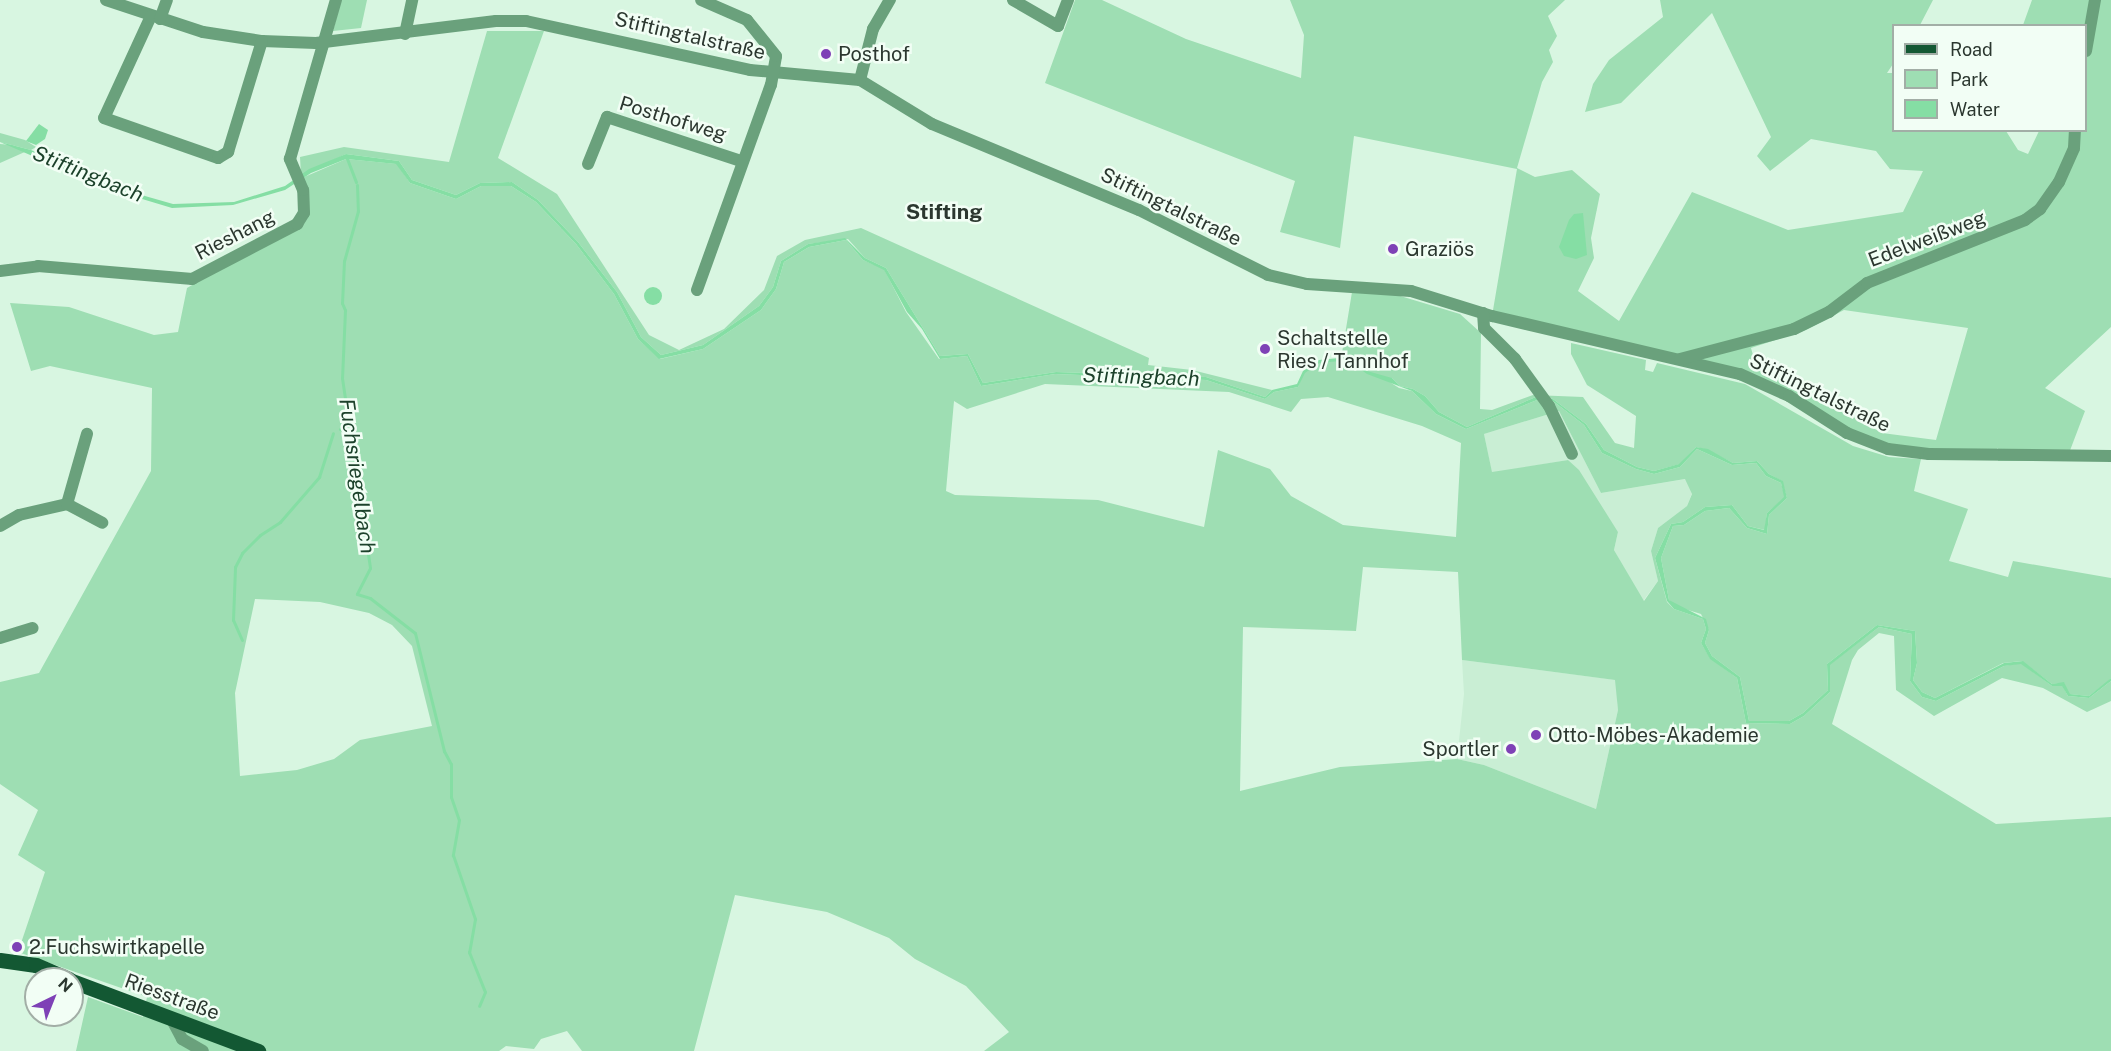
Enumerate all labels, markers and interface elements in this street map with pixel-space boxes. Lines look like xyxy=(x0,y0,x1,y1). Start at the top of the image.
street label: Stiftingtalstraße xyxy=(612,7,768,65)
legend xyxy=(1892,24,2087,132)
text: Road xyxy=(1950,39,1993,60)
place label: Posthof xyxy=(838,42,910,66)
marker: Posthof xyxy=(819,47,833,61)
text: Park xyxy=(1950,69,1988,90)
street label: Posthofweg xyxy=(616,91,730,147)
text: Water xyxy=(1950,99,2000,120)
water label: Stiftingbach xyxy=(29,140,147,208)
street label: Stiftingtalstraße xyxy=(1097,163,1245,251)
district label: Stifting xyxy=(906,199,982,225)
street label: Rieshang xyxy=(191,205,279,265)
street label: Edelweißweg xyxy=(1865,206,1989,272)
place label: Graziös xyxy=(1405,237,1474,261)
marker: Graziös xyxy=(1386,242,1400,256)
place label: Schaltstelle Ries / Tannhof xyxy=(1277,326,1409,373)
marker: Schaltstelle Ries / Tannhof xyxy=(1258,342,1272,356)
street label: Stiftingtalstraße xyxy=(1746,349,1894,437)
water label: Stiftingbach xyxy=(1082,362,1200,392)
water label: Fuchsriegelbach xyxy=(334,397,380,555)
place label: Otto-Möbes-Akademie xyxy=(1548,723,1759,747)
marker: Otto-Möbes-Akademie xyxy=(1529,728,1543,742)
place label: Sportler xyxy=(1422,737,1499,761)
marker: Sportler xyxy=(1504,742,1518,756)
place label: 2.Fuchswirtkapelle xyxy=(29,935,205,959)
marker: 2.Fuchswirtkapelle xyxy=(10,940,24,954)
north arrow xyxy=(24,967,84,1027)
street label: Riesstraße xyxy=(121,969,223,1025)
text: N xyxy=(54,974,76,996)

